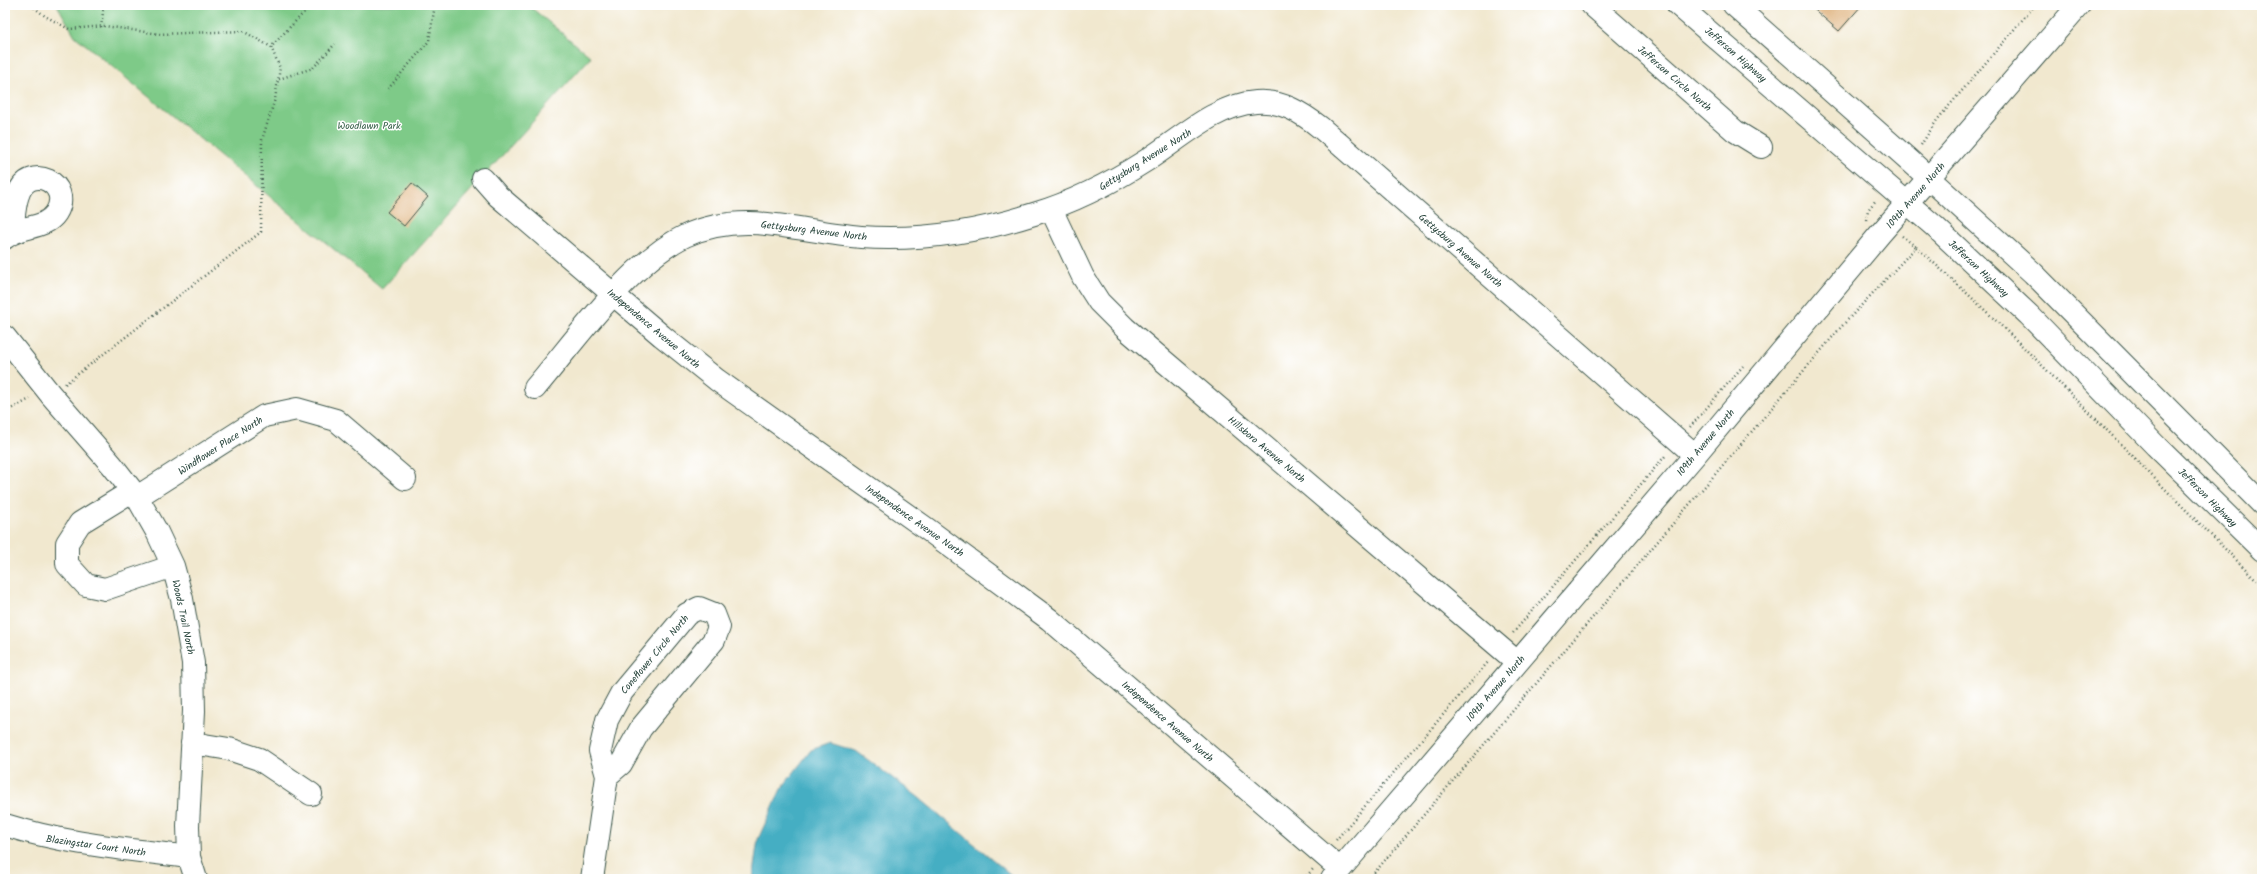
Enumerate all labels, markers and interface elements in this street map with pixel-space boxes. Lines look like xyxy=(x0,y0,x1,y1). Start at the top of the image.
street label: Jefferson Highway xyxy=(1701,23,1770,87)
street label: Jefferson Circle North xyxy=(1634,42,1715,115)
park label: Woodlawn Park xyxy=(337,118,401,134)
street label: Gettysburg Avenue North xyxy=(1096,125,1195,195)
street label: 109th Avenue North xyxy=(1882,159,1949,232)
street label: Gettysburg Avenue North xyxy=(1415,210,1506,292)
street label: Gettysburg Avenue North xyxy=(760,217,868,245)
street label: Jefferson Highway xyxy=(1944,236,2012,301)
street label: Independence Avenue North xyxy=(603,285,704,373)
street label: 109th Avenue North xyxy=(1673,405,1739,480)
street label: Windflower Place North xyxy=(175,412,266,479)
street label: Hillsboro Avenue North xyxy=(1224,412,1309,487)
street label: Jefferson Highway xyxy=(2174,464,2241,531)
street label: Independence Avenue North xyxy=(862,481,967,561)
street label: Woods Trail North xyxy=(167,578,199,656)
street label: Coneflower Circle North xyxy=(617,611,693,698)
street label: 109th Avenue North xyxy=(1462,652,1529,725)
street label: Independence Avenue North xyxy=(1118,677,1217,766)
street label: Blazingstar Court North xyxy=(45,831,147,861)

